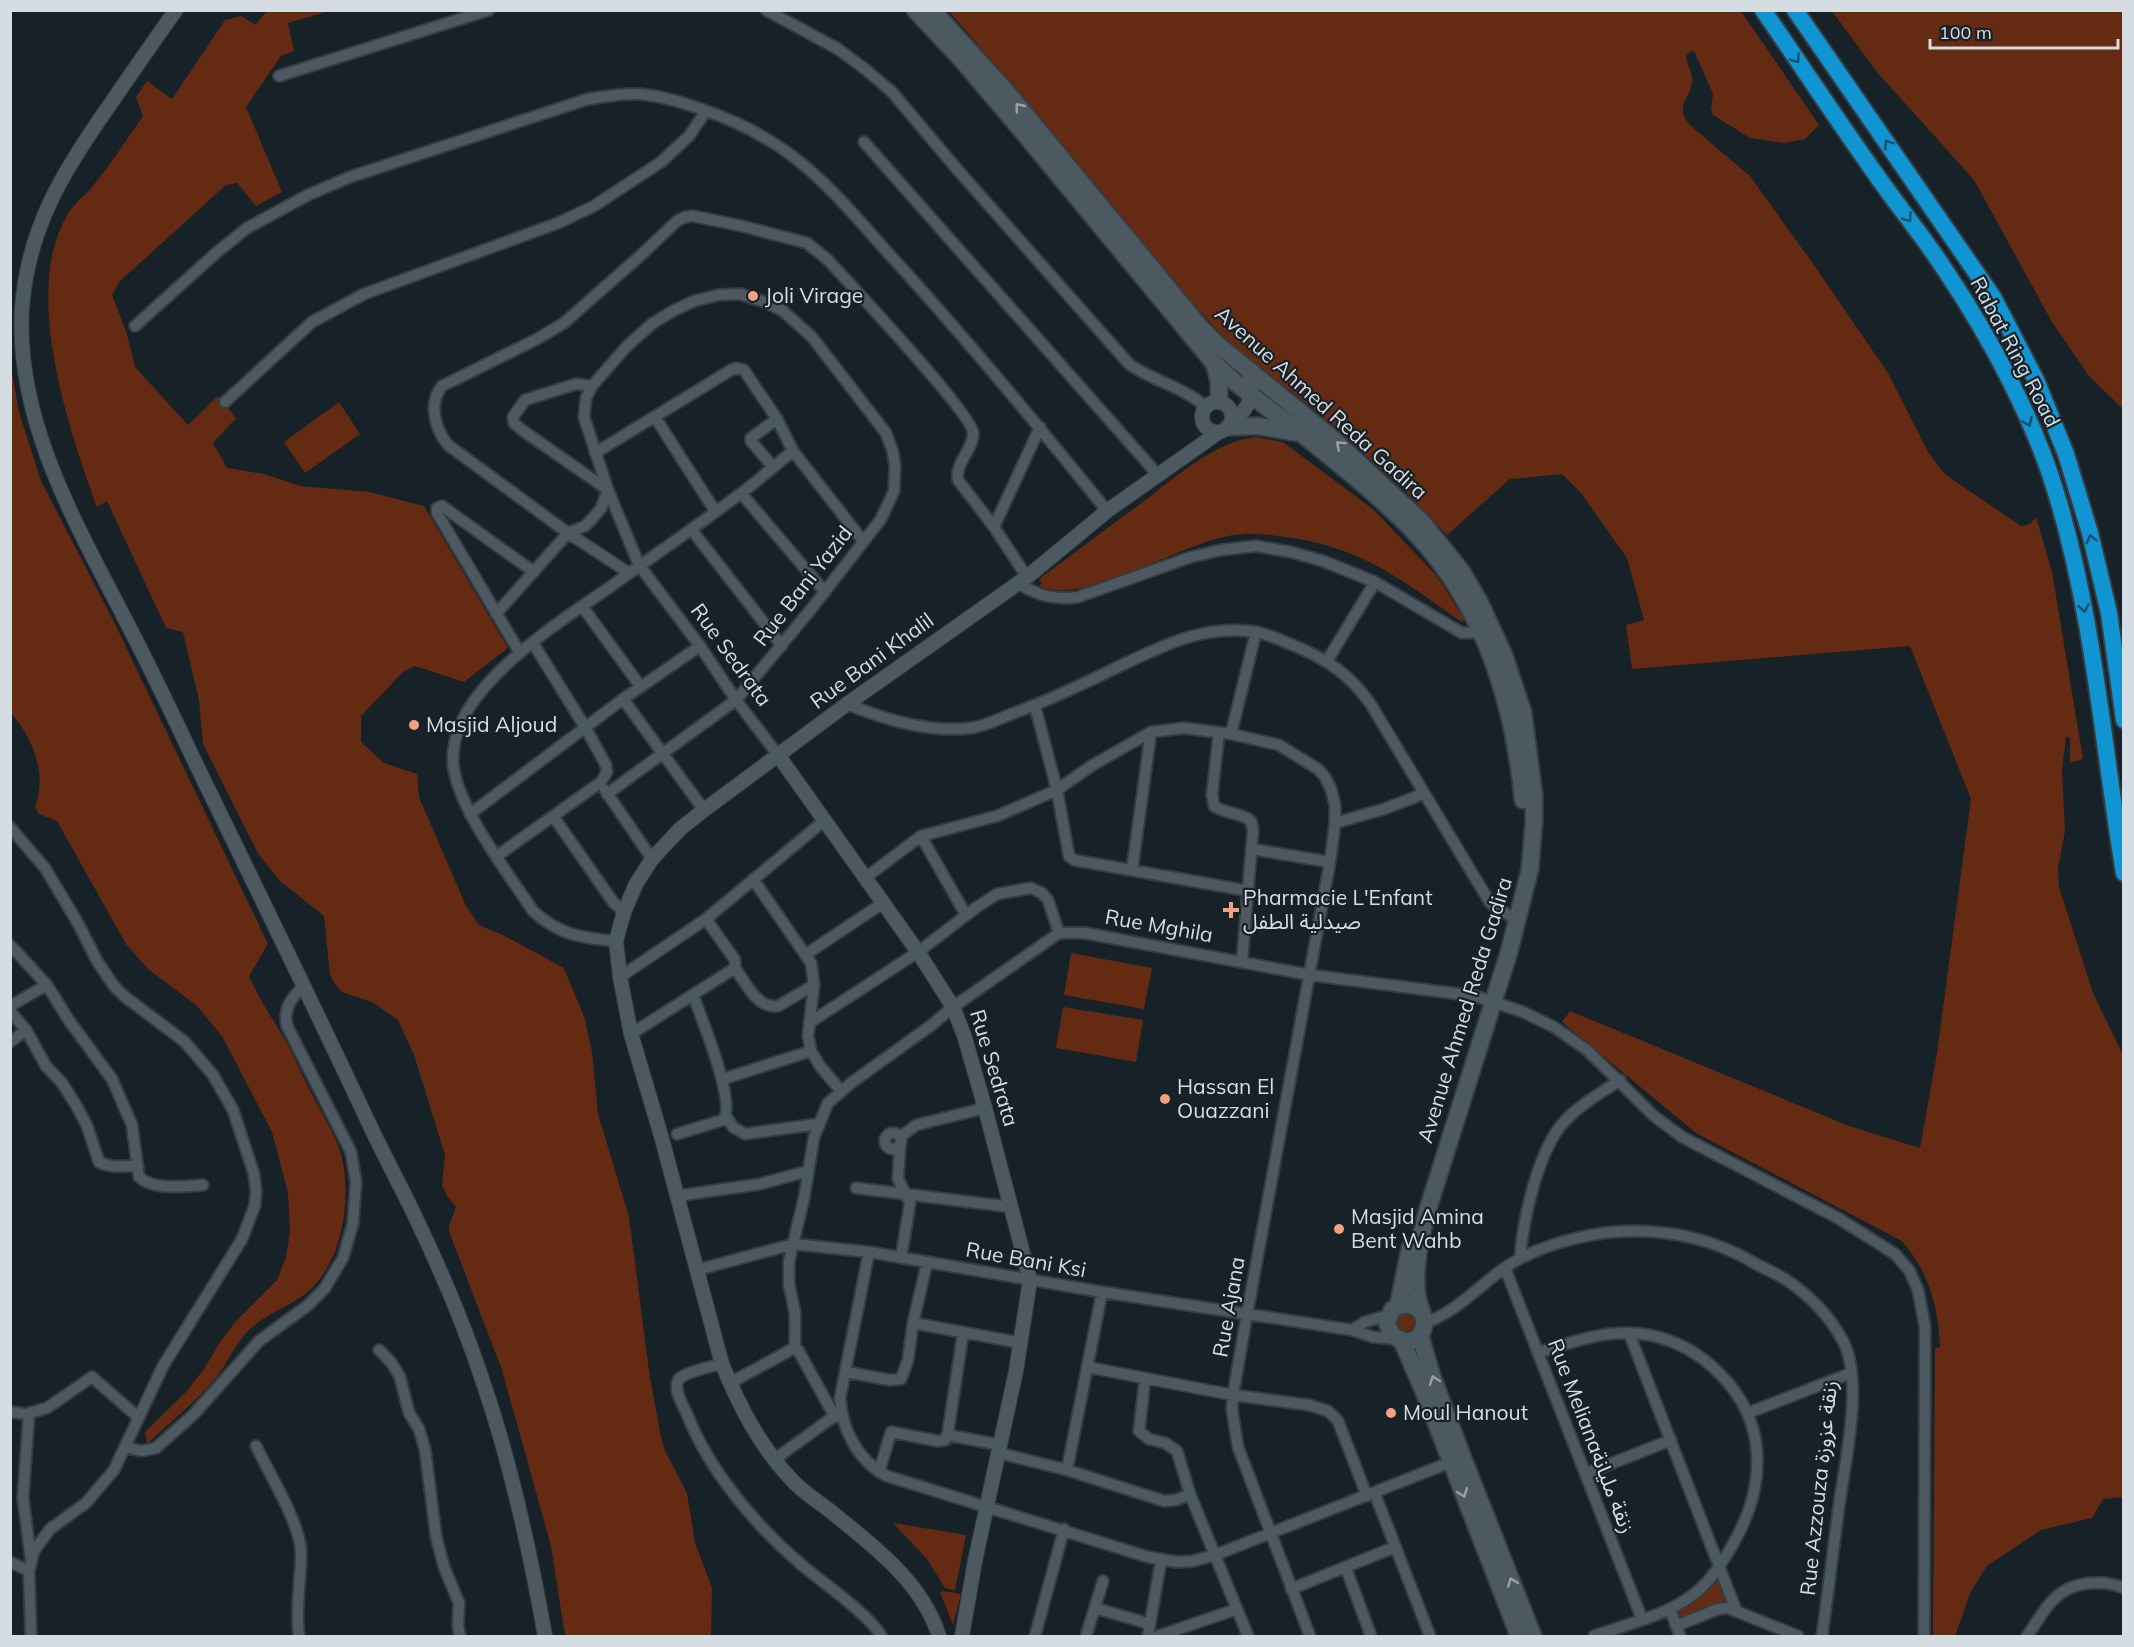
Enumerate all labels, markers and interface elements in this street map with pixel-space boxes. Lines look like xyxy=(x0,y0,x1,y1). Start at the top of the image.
scale bar xyxy=(1930,12,2118,50)
text: 100 m xyxy=(1939,21,1992,44)
one-way arrow xyxy=(1789,52,1800,63)
one-way arrow xyxy=(1016,103,1027,114)
one-way arrow xyxy=(1884,140,1895,151)
one-way arrow xyxy=(1901,212,1912,223)
street label: Rabat Ring Road xyxy=(1965,272,2066,431)
place label: Joli Virage xyxy=(765,282,863,308)
marker: Joli Virage xyxy=(746,289,760,303)
street label: Avenue Ahmed Reda Gadira xyxy=(1210,300,1433,504)
one-way arrow xyxy=(2021,416,2033,427)
one-way arrow xyxy=(1336,441,1347,452)
street label: Rue Bani Yazid xyxy=(747,520,857,651)
one-way arrow xyxy=(2086,534,2098,545)
street label: Rue Sedrata xyxy=(686,598,778,711)
one-way arrow xyxy=(2077,603,2090,613)
street label: Rue Bani Khalil xyxy=(805,607,938,714)
place label: Masjid Aljoud xyxy=(426,711,557,737)
marker: Masjid Aljoud xyxy=(407,718,421,732)
street label: Avenue Ahmed Reda Gadira xyxy=(1411,874,1517,1146)
place label: Pharmacie L'Enfant صيدلية الطفل xyxy=(1243,884,1433,934)
street label: Rue Mghila xyxy=(1103,903,1215,947)
marker: Pharmacie L'Enfant صيدلية الطفل xyxy=(1224,903,1238,917)
street label: Rue Sedrata xyxy=(965,1006,1025,1129)
place label: Hassan El Ouazzani xyxy=(1177,1073,1274,1123)
marker: Hassan El Ouazzani xyxy=(1158,1092,1172,1106)
place label: Masjid Amina Bent Wahb xyxy=(1351,1203,1484,1253)
marker: Masjid Amina Bent Wahb xyxy=(1332,1222,1346,1236)
street label: Rue Bani Ksi xyxy=(964,1236,1088,1282)
street label: Rue Ajana xyxy=(1206,1255,1250,1359)
street label: Rue Melianaزنقة مليانة xyxy=(1543,1335,1641,1537)
one-way arrow xyxy=(1429,1376,1442,1386)
street label: Rue Azzouza زنقة عزوزة xyxy=(1794,1379,1842,1597)
place label: Moul Hanout xyxy=(1403,1399,1528,1425)
marker: Moul Hanout xyxy=(1384,1406,1398,1420)
one-way arrow xyxy=(1456,1486,1468,1497)
one-way arrow xyxy=(1507,1577,1519,1588)

